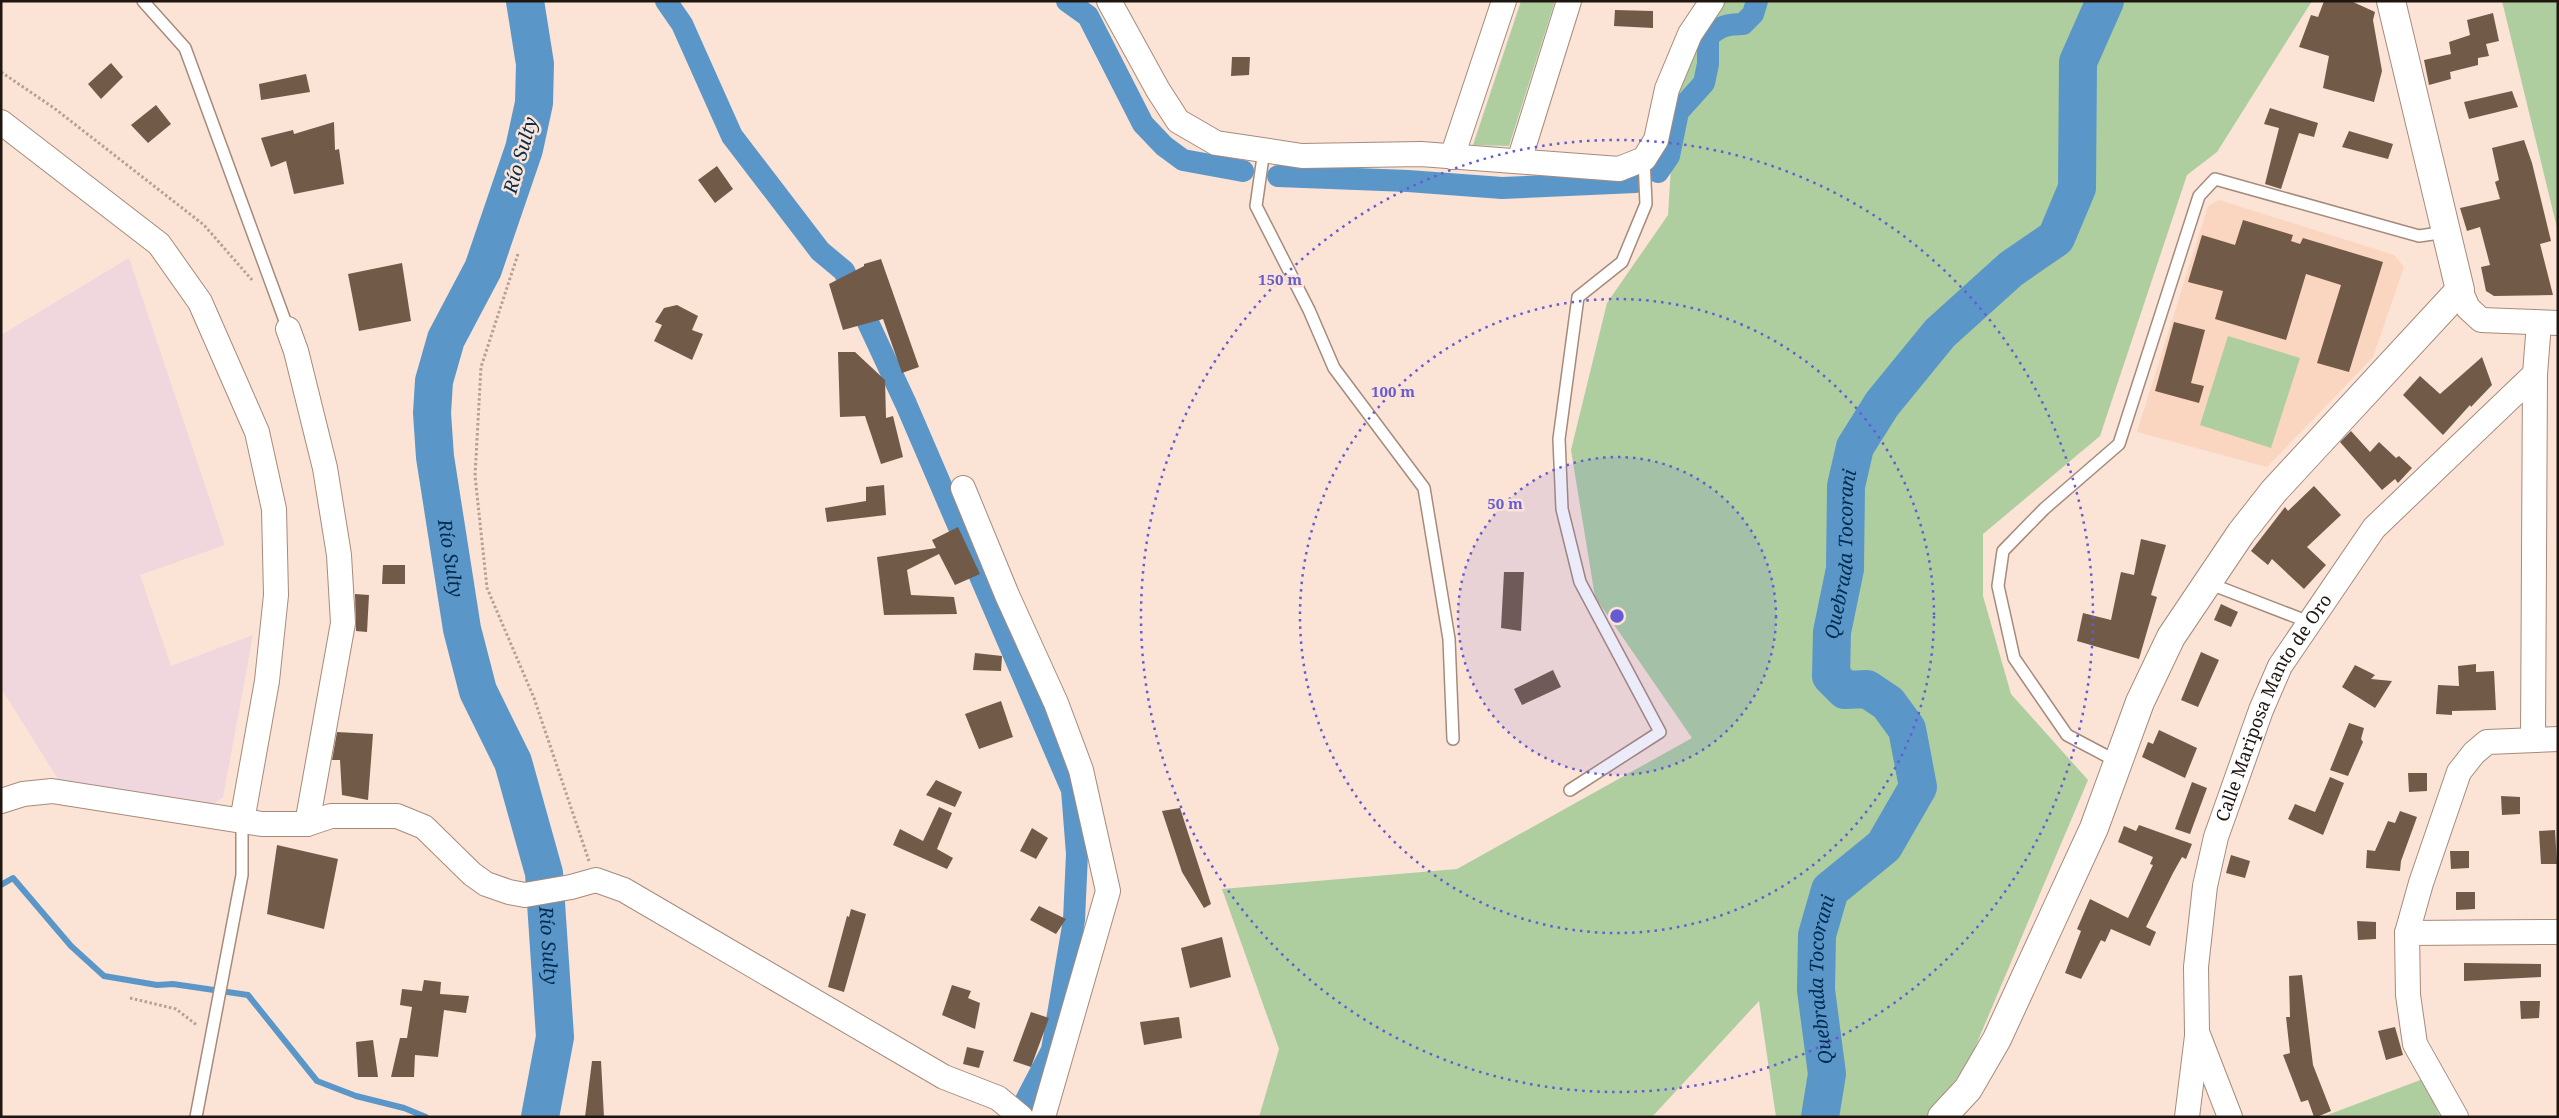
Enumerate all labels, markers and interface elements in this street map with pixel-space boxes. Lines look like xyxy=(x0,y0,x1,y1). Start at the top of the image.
water label: Río Sulty xyxy=(496,114,543,197)
text: 150 m xyxy=(1258,269,1302,289)
text: 100 m xyxy=(1371,381,1415,401)
water label: Quebrada Tocorani xyxy=(1818,466,1863,641)
text: 50 m xyxy=(1487,493,1523,513)
water label: Río Sulty xyxy=(432,516,470,599)
street label: Calle Mariposa Manto de Oro xyxy=(2209,589,2337,825)
centre of rings xyxy=(1608,607,1626,625)
water label: Quebrada Tocorani xyxy=(1803,892,1841,1066)
water label: Río Sulty xyxy=(533,904,564,986)

